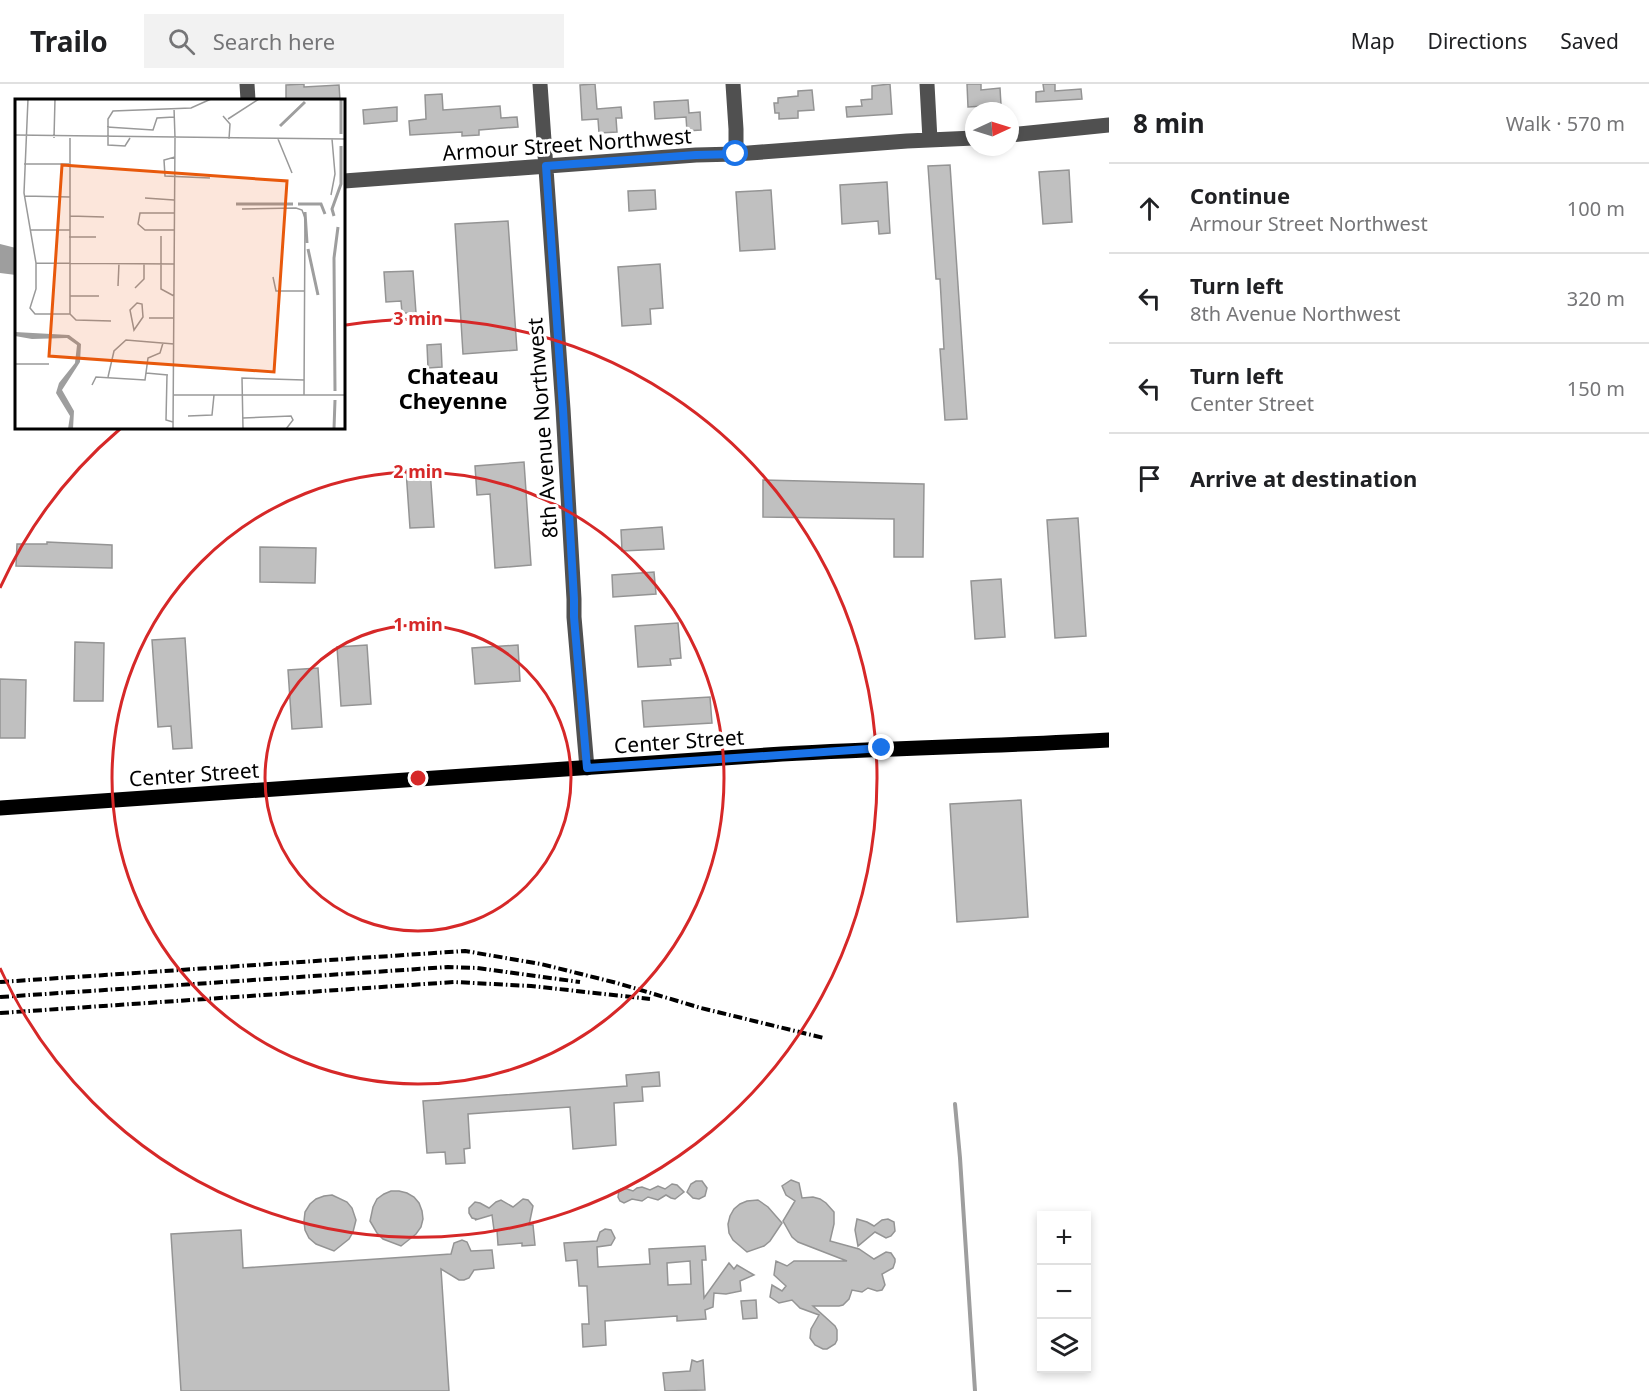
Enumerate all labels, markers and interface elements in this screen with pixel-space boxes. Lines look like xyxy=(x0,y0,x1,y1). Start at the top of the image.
search box xyxy=(144,14,564,68)
text: Trailo xyxy=(30,22,108,60)
icon: search xyxy=(165,25,198,58)
text: Search here xyxy=(213,26,335,56)
text: Map xyxy=(1351,27,1395,55)
text: Directions xyxy=(1428,27,1527,55)
text: Saved xyxy=(1560,27,1619,55)
inset map xyxy=(15,99,345,429)
north arrow xyxy=(965,102,1019,156)
text: 8 min xyxy=(1133,105,1205,141)
text: Walk · 570 m xyxy=(1506,110,1625,137)
street label: Armour Street Northwest xyxy=(442,121,693,167)
route start xyxy=(722,140,748,166)
text: Continue xyxy=(1190,180,1290,210)
icon: ahead xyxy=(1133,192,1166,225)
text: 100 m xyxy=(1567,195,1625,222)
text: Armour Street Northwest xyxy=(1190,210,1428,237)
text: Turn left xyxy=(1190,270,1284,300)
icon: left xyxy=(1133,282,1166,315)
text: 320 m xyxy=(1567,285,1625,312)
text: 8th Avenue Northwest xyxy=(1190,300,1401,327)
text: 3 min xyxy=(393,306,443,330)
street label: 8th Avenue Northwest xyxy=(520,316,564,539)
district label: Chateau Cheyenne xyxy=(399,360,507,415)
text: Turn left xyxy=(1190,360,1284,390)
icon: left xyxy=(1133,372,1166,405)
text: 150 m xyxy=(1567,375,1625,402)
text: Center Street xyxy=(1190,390,1314,417)
text: 2 min xyxy=(393,459,443,483)
icon: arrive xyxy=(1133,462,1166,495)
text: Arrive at destination xyxy=(1190,463,1417,493)
text: 1 min xyxy=(393,612,443,636)
street label: Center Street xyxy=(613,722,745,760)
route end xyxy=(868,734,894,760)
street label: Center Street xyxy=(128,755,260,793)
centre of rings xyxy=(408,768,428,788)
map controls xyxy=(1037,1211,1091,1373)
button: + xyxy=(1037,1211,1091,1265)
button: − xyxy=(1037,1265,1091,1319)
button: layers xyxy=(1037,1319,1091,1373)

